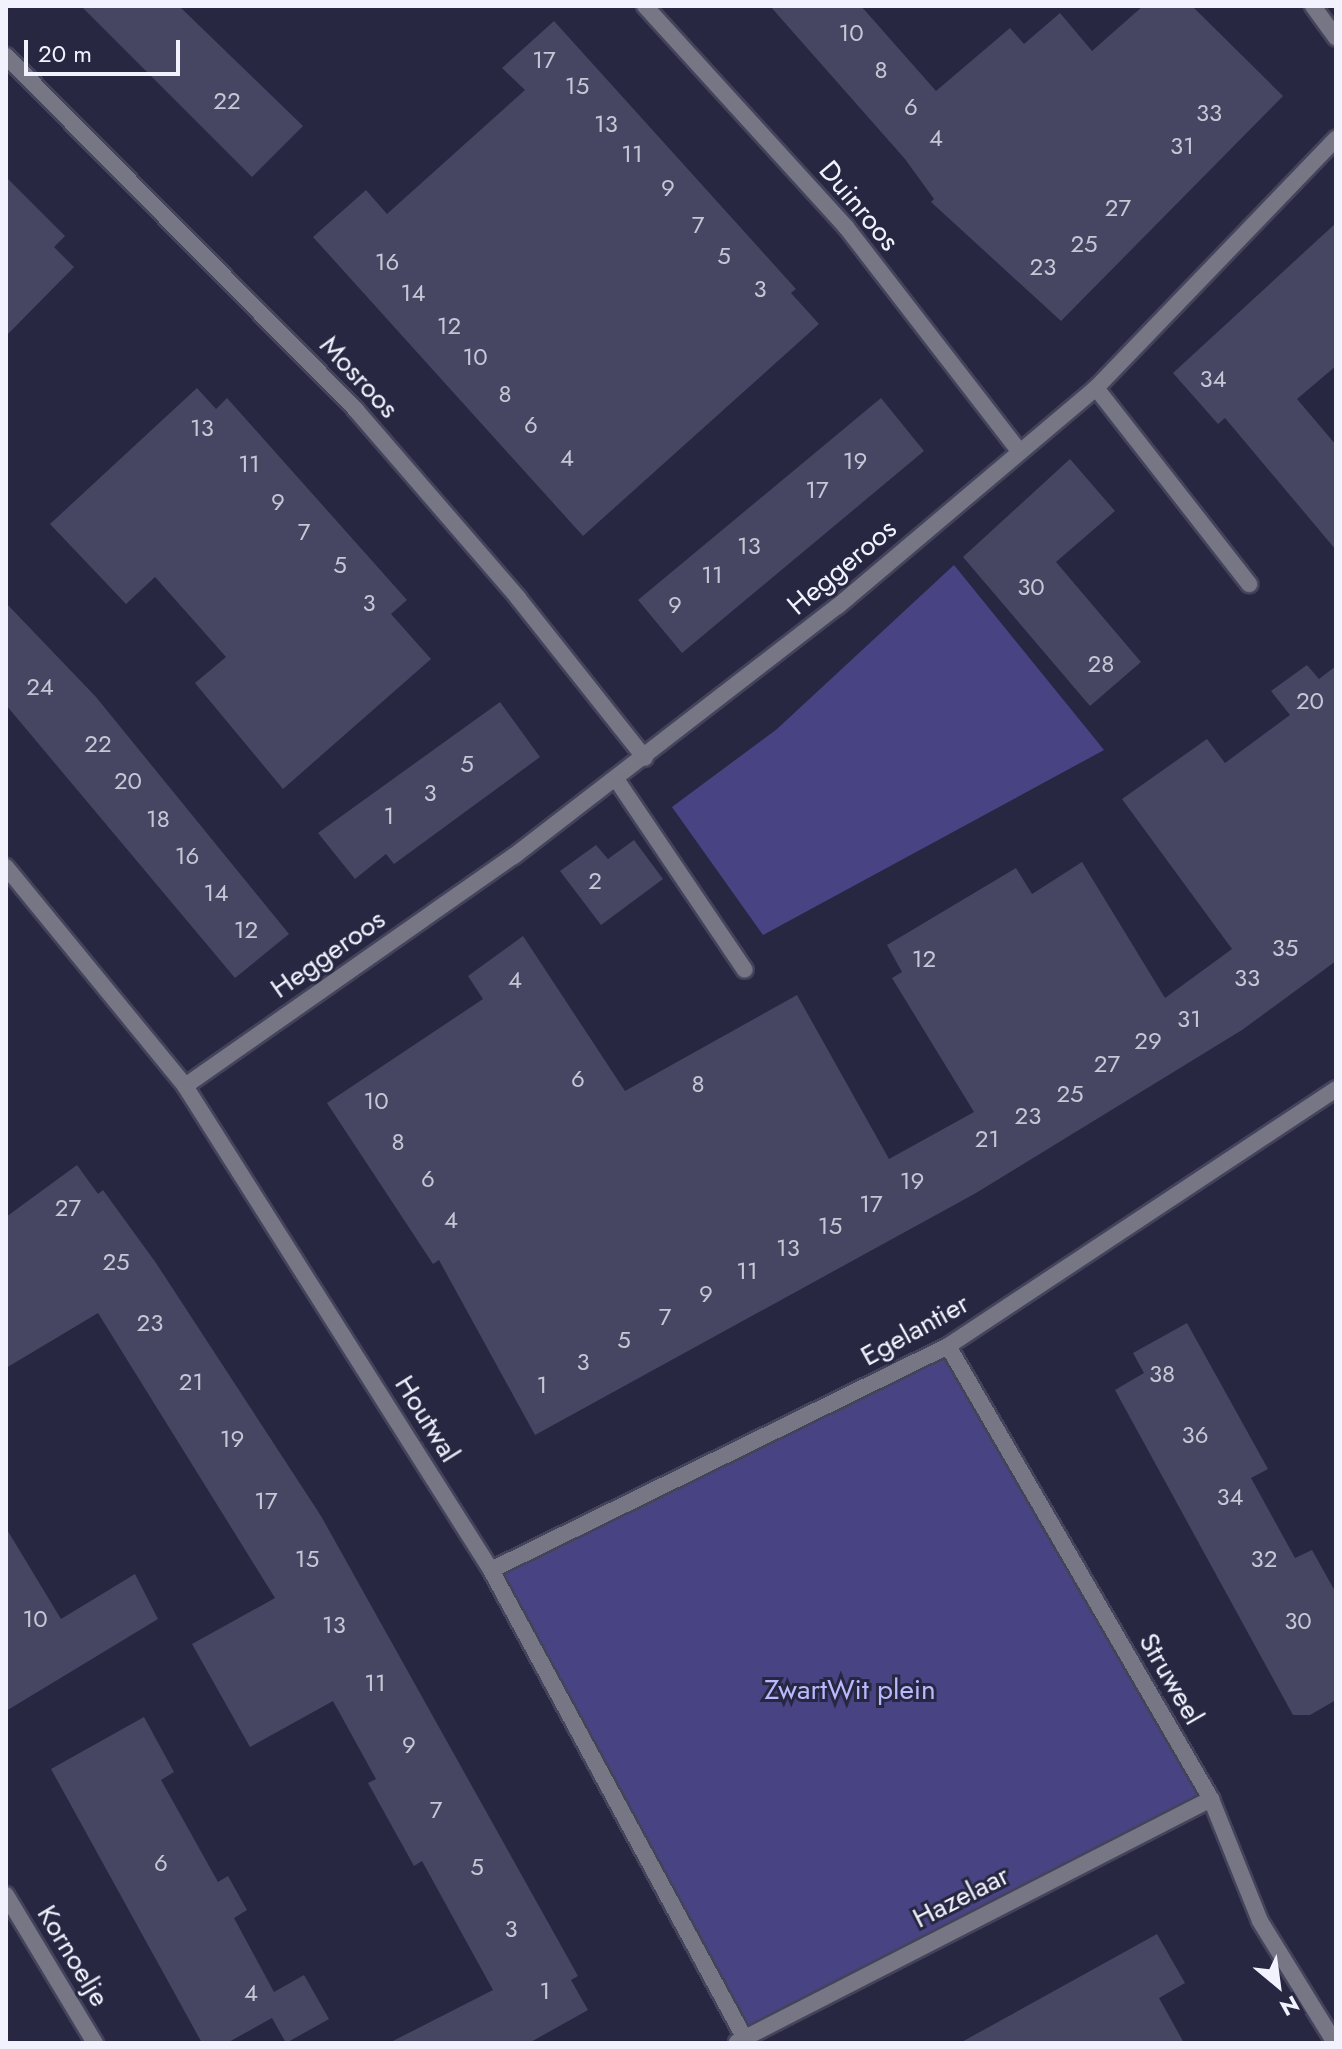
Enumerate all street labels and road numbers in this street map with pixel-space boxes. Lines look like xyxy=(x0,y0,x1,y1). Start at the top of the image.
street label: Duinroos xyxy=(812,154,906,258)
street label: Mosroos xyxy=(313,329,405,425)
street label: Heggeroos xyxy=(781,512,903,622)
street label: Heggeroos xyxy=(264,902,392,1006)
street label: Egelantier xyxy=(855,1287,975,1373)
street label: Houtwal xyxy=(387,1370,467,1468)
street label: Struweel xyxy=(1131,1627,1211,1731)
street label: Hazelaar xyxy=(907,1859,1015,1935)
street label: Kornoelje xyxy=(30,1899,116,2013)

